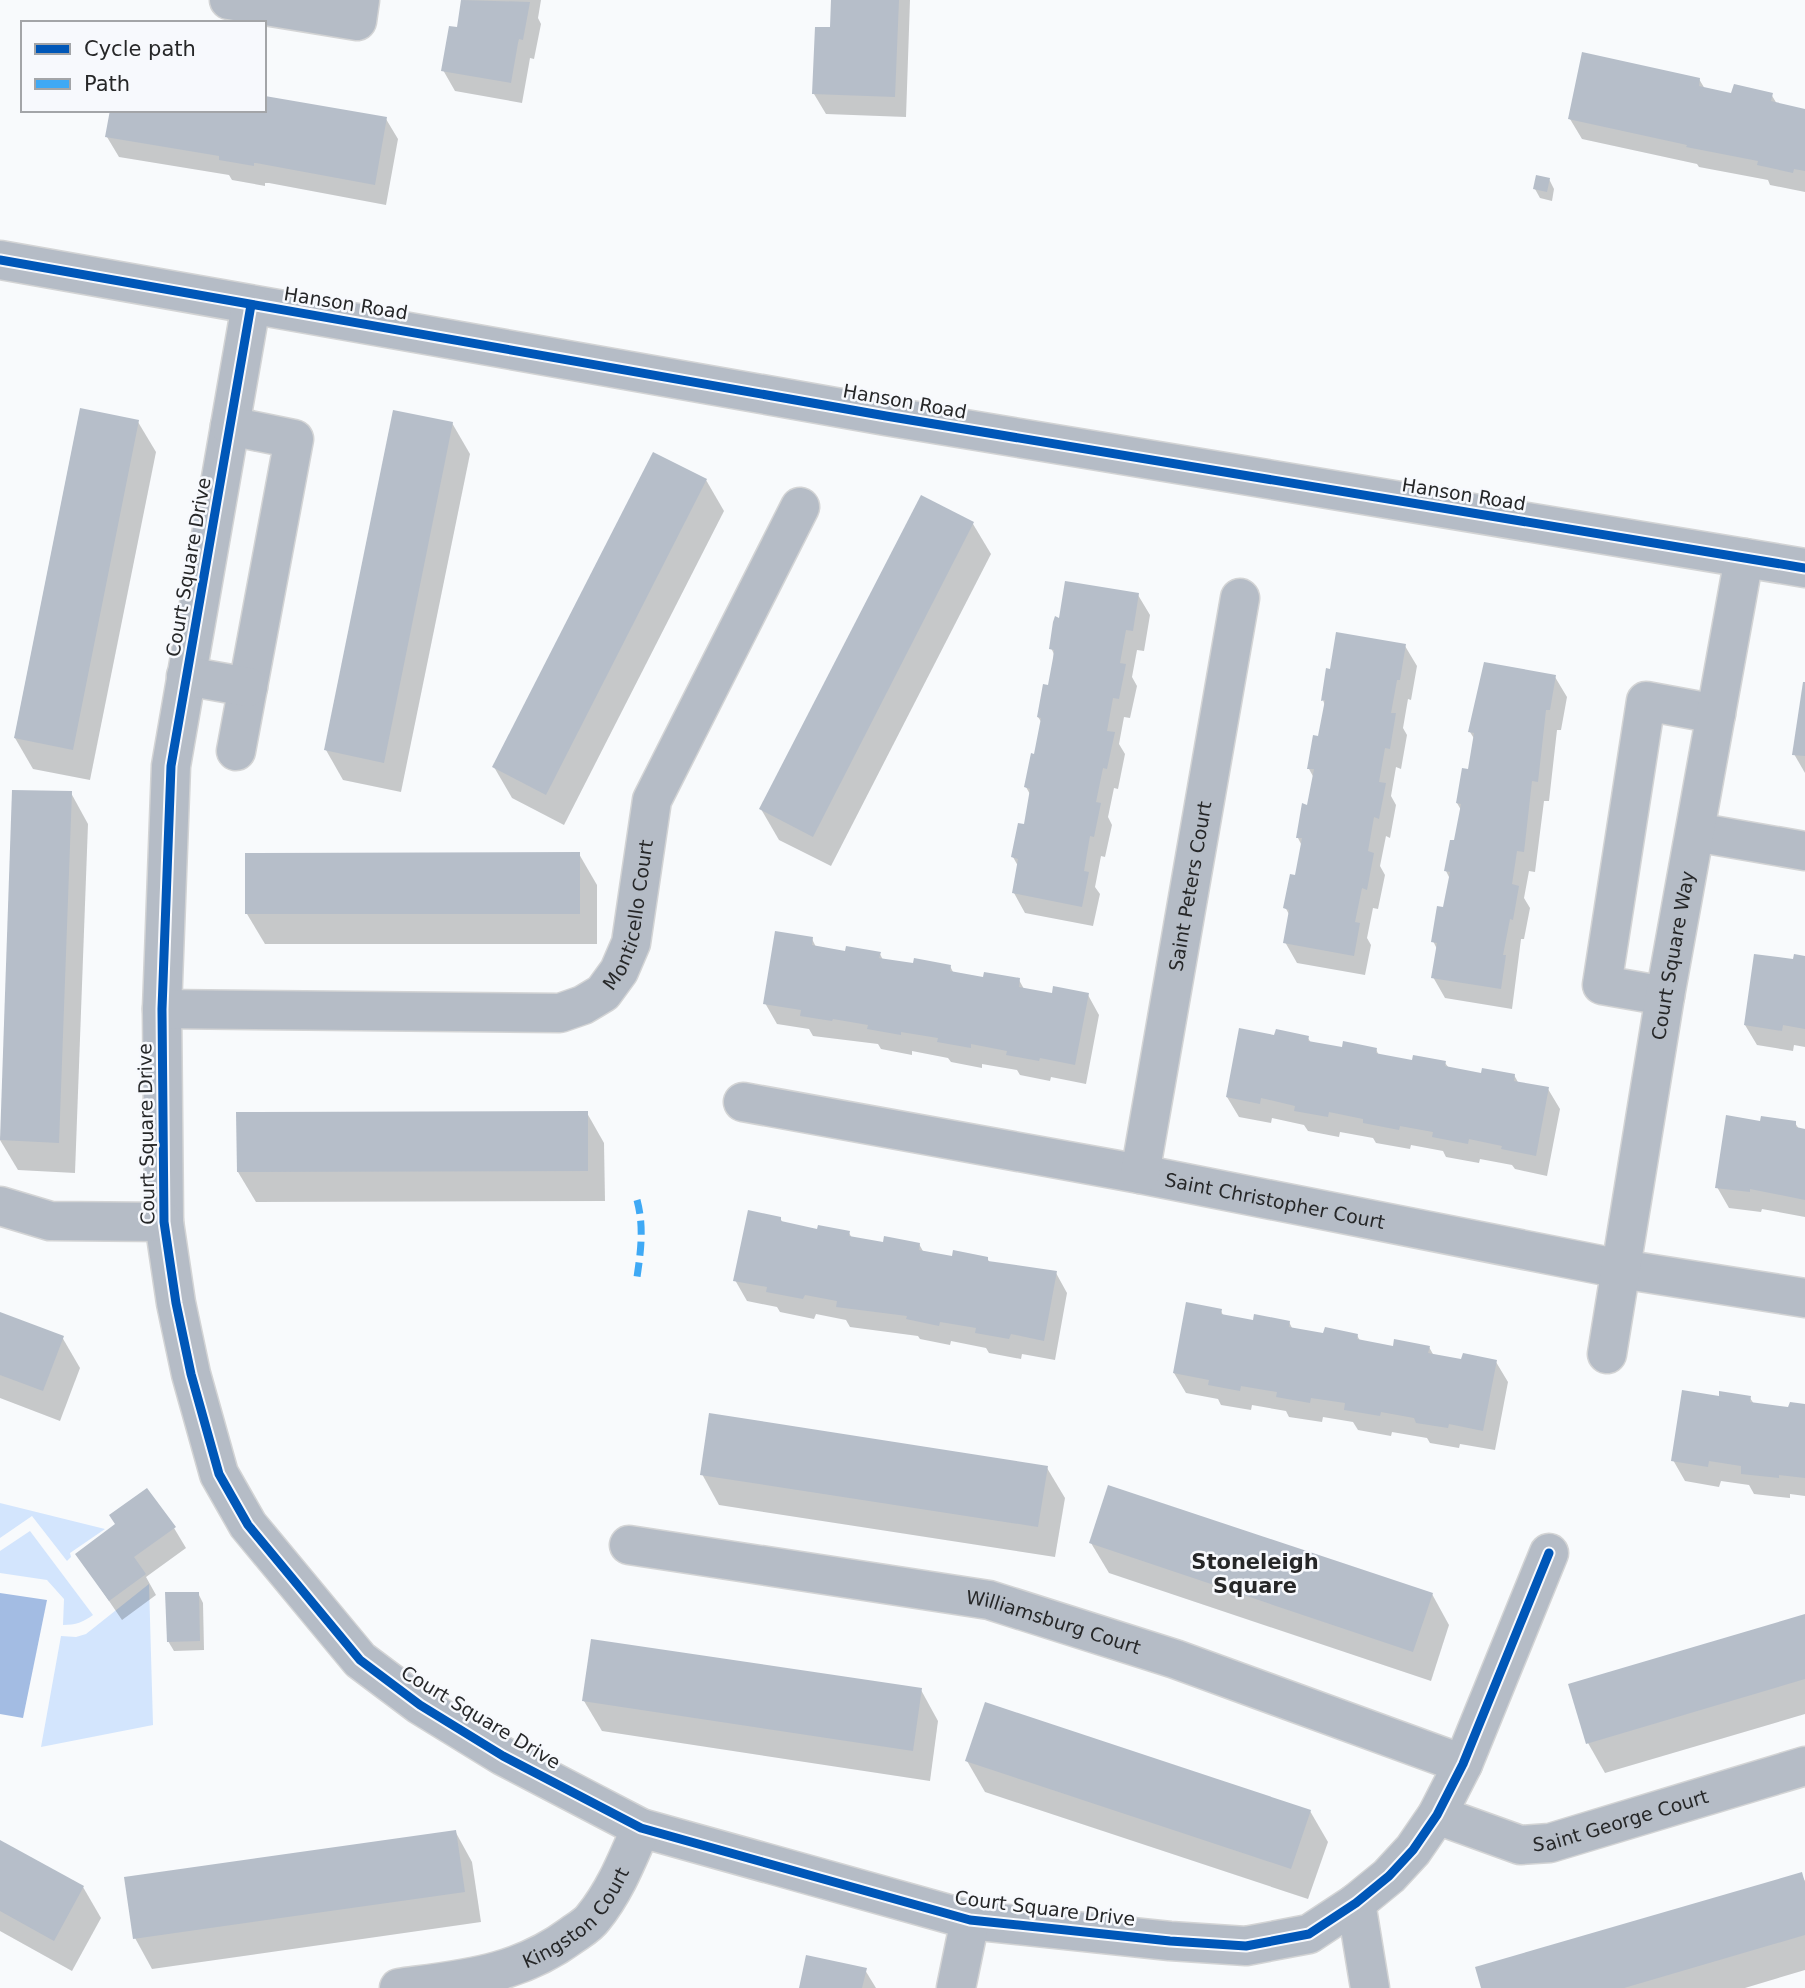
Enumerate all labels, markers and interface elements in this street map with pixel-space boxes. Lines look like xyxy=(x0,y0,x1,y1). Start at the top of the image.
legend xyxy=(21,21,266,112)
text: Cycle path xyxy=(84,37,196,61)
text: Path xyxy=(84,72,130,96)
street label: Hanson Road xyxy=(282,282,410,324)
street label: Hanson Road xyxy=(841,379,969,423)
street label: Hanson Road xyxy=(1400,473,1528,515)
street label: Court Square Drive xyxy=(161,476,215,658)
street label: Saint Peters Court xyxy=(1164,800,1216,973)
street label: Monticello Court xyxy=(598,838,657,994)
street label: Court Square Way xyxy=(1647,869,1698,1042)
street label: Court Square Drive xyxy=(133,1043,159,1225)
street label: Saint Christopher Court xyxy=(1163,1168,1387,1233)
district label: Stoneleigh Square xyxy=(1191,1550,1319,1598)
street label: Williamsburg Court xyxy=(965,1586,1143,1658)
street label: Court Square Drive xyxy=(397,1661,565,1773)
street label: Saint George Court xyxy=(1532,1785,1711,1855)
street label: Kingston Court xyxy=(519,1864,633,1972)
street label: Court Square Drive xyxy=(953,1886,1137,1930)

